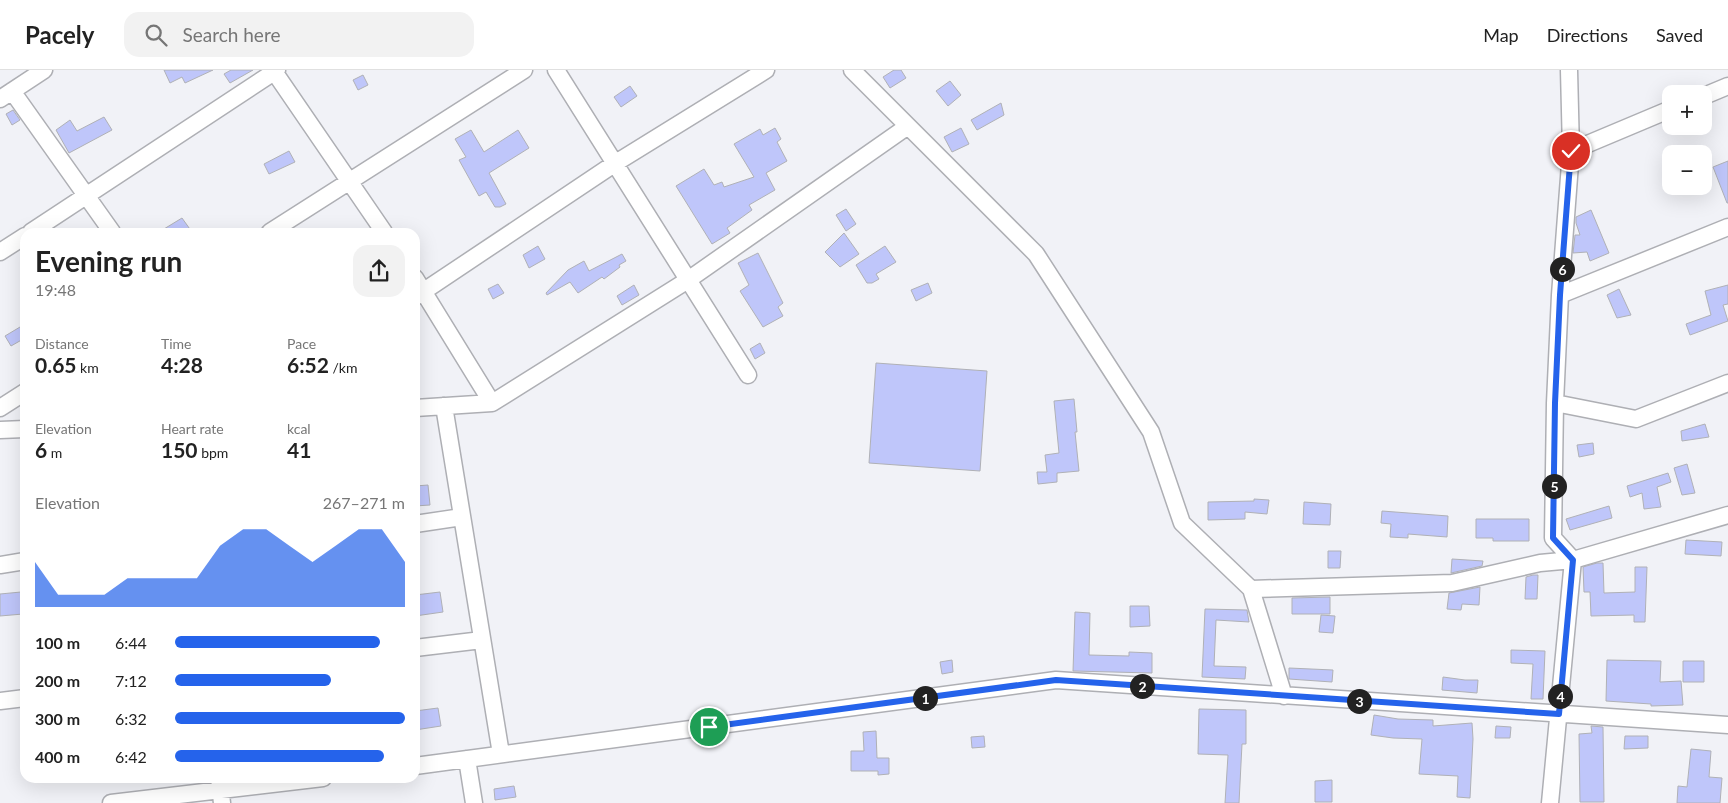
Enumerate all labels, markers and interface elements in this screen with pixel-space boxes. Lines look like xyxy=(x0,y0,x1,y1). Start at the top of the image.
search box xyxy=(124,12,474,57)
text: Pacely xyxy=(25,20,94,49)
icon: search xyxy=(142,21,170,49)
text: Search here xyxy=(182,23,280,46)
text: Map xyxy=(1483,24,1519,46)
text: Directions xyxy=(1547,24,1628,46)
text: Saved xyxy=(1656,24,1703,46)
map controls xyxy=(1662,85,1712,195)
button: + xyxy=(1662,85,1712,135)
pin xyxy=(1550,130,1592,172)
icon: check xyxy=(1557,137,1585,165)
button: − xyxy=(1662,145,1712,195)
text: Evening run xyxy=(35,244,182,278)
button: share xyxy=(353,245,405,297)
pin: 6 xyxy=(1550,256,1574,282)
text: 6 xyxy=(1558,261,1567,278)
text: 19:48 xyxy=(35,280,76,299)
text: Distance xyxy=(35,335,89,352)
text: Time xyxy=(161,335,192,352)
text: Pace xyxy=(287,335,316,352)
text: 0.65 xyxy=(35,352,77,377)
text: 4:28 xyxy=(161,352,203,377)
text: 6:52 xyxy=(287,352,329,377)
text: km xyxy=(77,359,99,376)
text: /km xyxy=(329,359,358,376)
text: Elevation xyxy=(35,420,92,437)
text: Heart rate xyxy=(161,420,224,437)
text: kcal xyxy=(287,420,311,437)
text: 6 xyxy=(35,437,47,462)
text: 150 xyxy=(161,437,198,462)
text: 41 xyxy=(287,437,311,462)
text: m xyxy=(47,444,62,461)
text: bpm xyxy=(198,444,228,461)
pin: 5 xyxy=(1542,474,1566,498)
text: 5 xyxy=(1550,478,1559,495)
text: Elevation xyxy=(35,493,100,512)
text: 267–271 m xyxy=(323,493,405,512)
text: 100 m xyxy=(35,633,80,652)
text: 6:44 xyxy=(115,633,147,652)
text: 200 m xyxy=(35,671,80,690)
text: 7:12 xyxy=(115,671,147,690)
pin: 2 xyxy=(1130,674,1154,698)
text: 2 xyxy=(1138,678,1147,695)
pin: 4 xyxy=(1548,684,1572,708)
pin: 1 xyxy=(912,686,938,710)
pin: 3 xyxy=(1346,688,1372,714)
text: 4 xyxy=(1556,688,1565,705)
text: 1 xyxy=(921,690,930,707)
text: 3 xyxy=(1355,693,1364,710)
pin xyxy=(688,706,730,748)
text: 300 m xyxy=(35,709,80,728)
text: 6:32 xyxy=(115,709,147,728)
icon: arrive xyxy=(695,713,723,741)
text: 400 m xyxy=(35,747,80,766)
text: 6:42 xyxy=(115,747,147,766)

